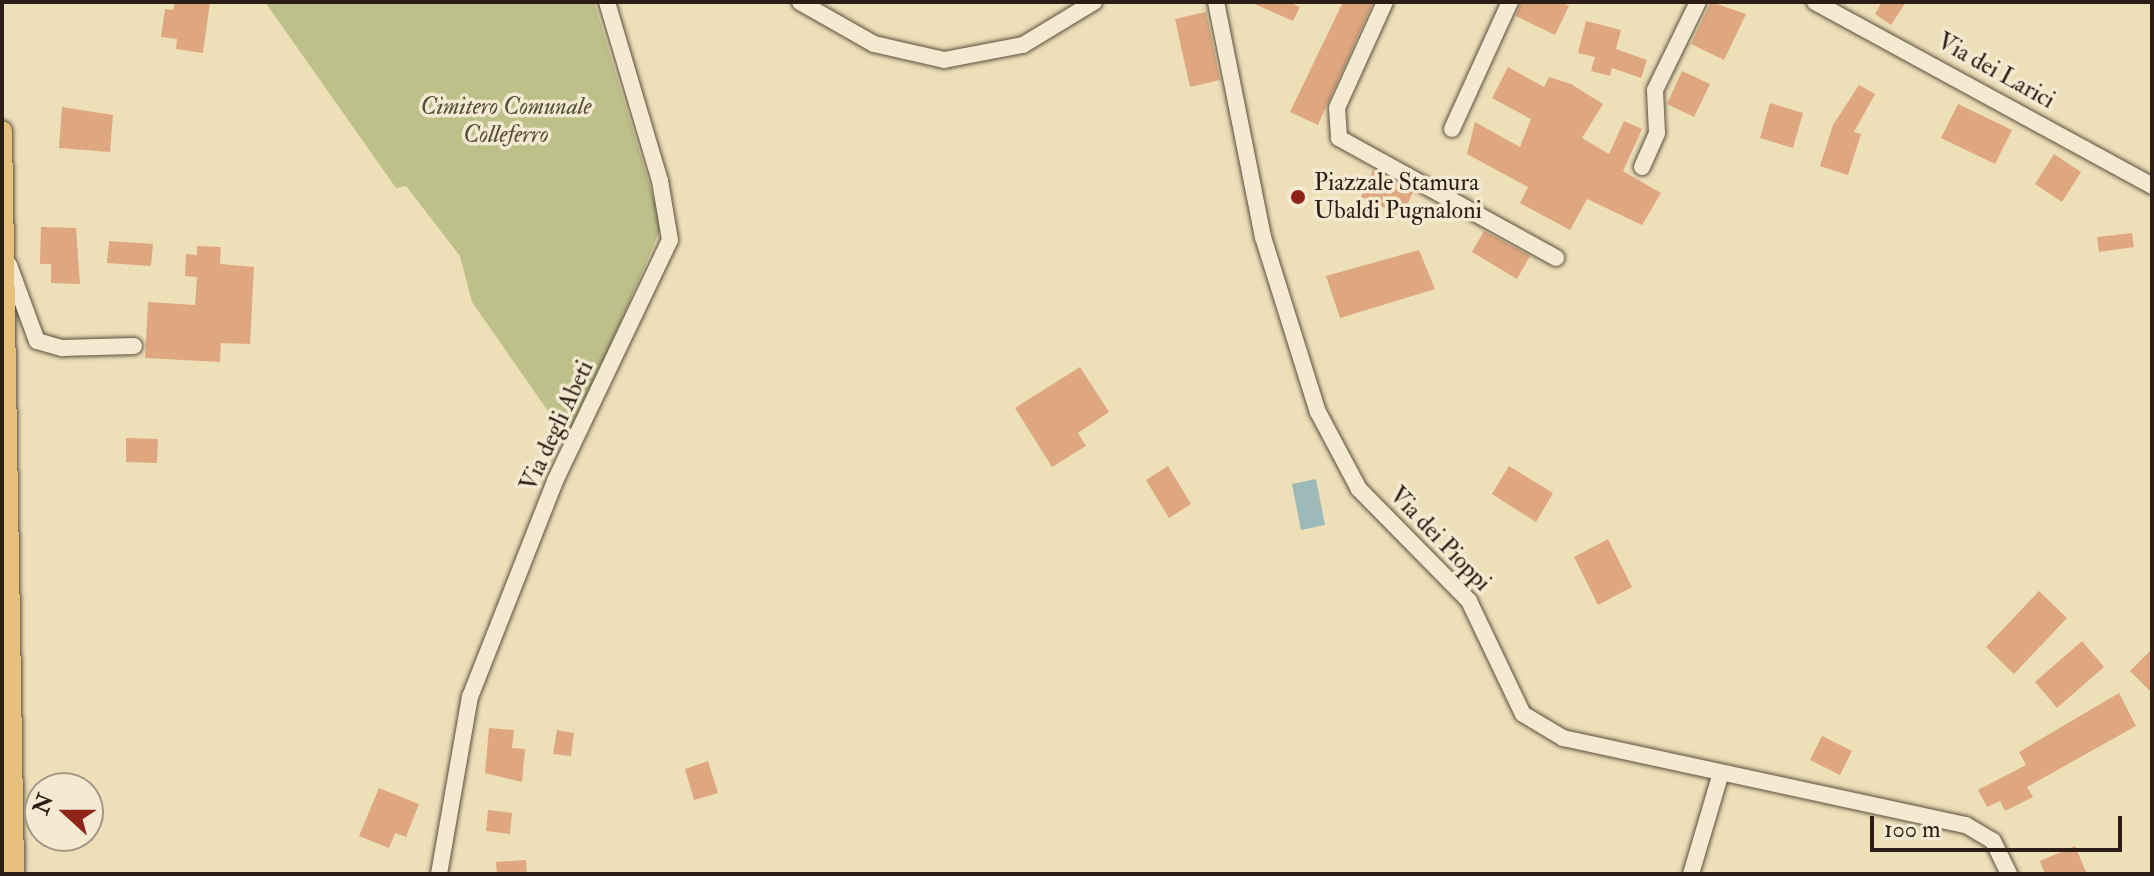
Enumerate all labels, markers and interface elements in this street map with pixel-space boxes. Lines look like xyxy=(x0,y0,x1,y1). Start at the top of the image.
street label: Via dei Larici xyxy=(1932,27,2060,115)
park label: Cimitero Comunale Colleferro xyxy=(421,93,591,149)
place label: Piazzale Stamura Ubaldi Pugnaloni xyxy=(1314,169,1482,225)
marker: Piazzale Stamura Ubaldi Pugnaloni xyxy=(1289,188,1307,206)
street label: Via degli Abeti xyxy=(514,356,600,496)
street label: Via dei Pioppi xyxy=(1383,481,1497,597)
north arrow xyxy=(24,772,104,852)
text: N xyxy=(27,790,60,818)
scale bar xyxy=(1874,800,2126,850)
text: 100 m xyxy=(1884,814,1941,845)

